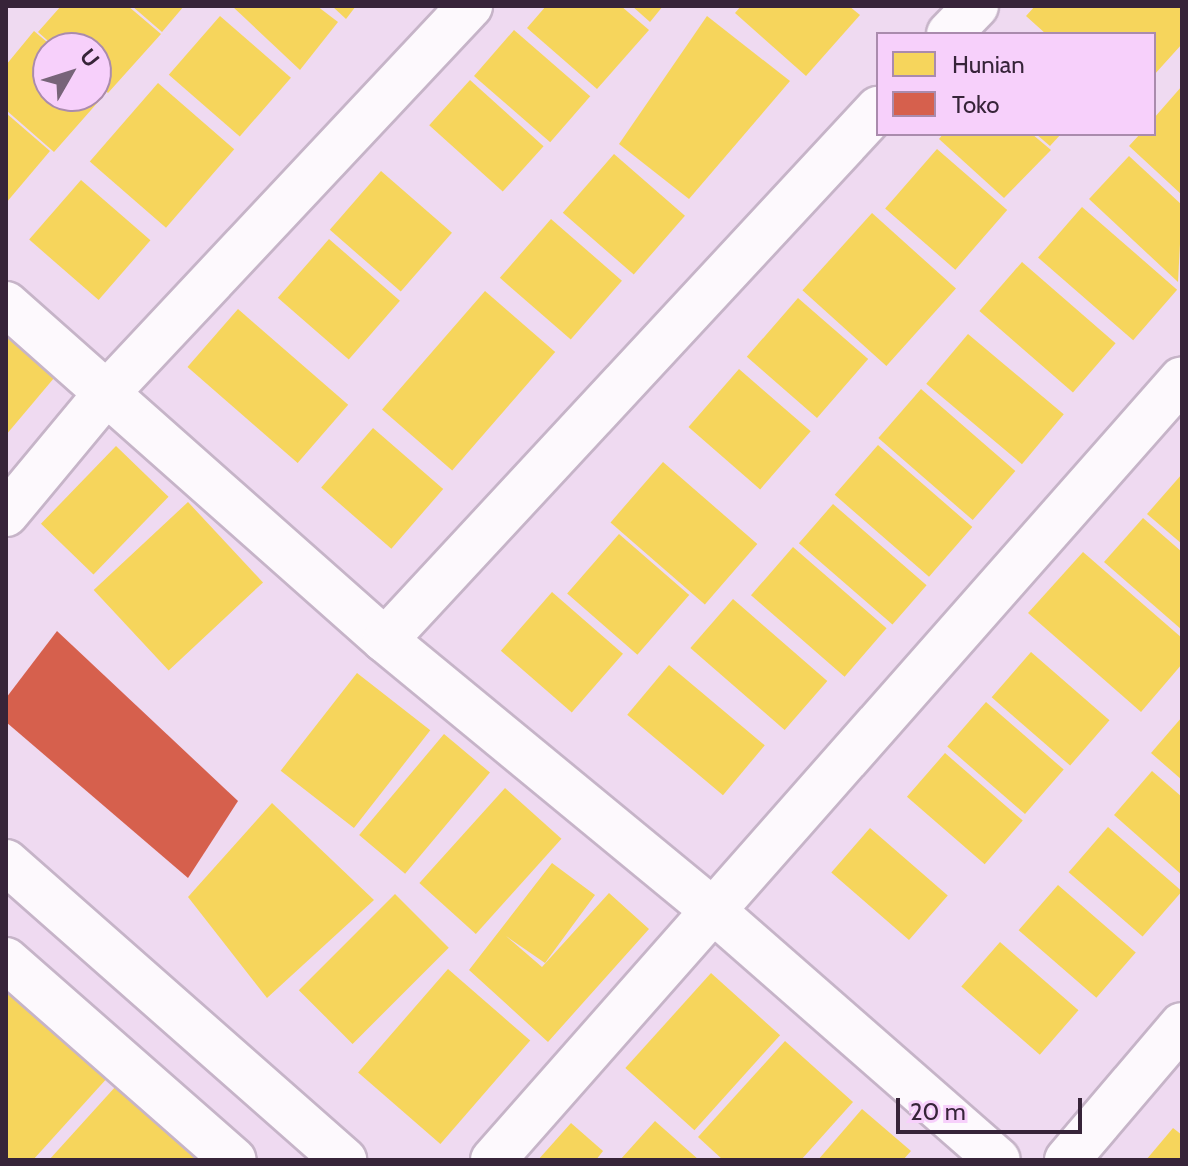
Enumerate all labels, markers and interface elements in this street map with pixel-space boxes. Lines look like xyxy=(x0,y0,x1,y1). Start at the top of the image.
north arrow xyxy=(32,32,112,112)
legend xyxy=(876,32,1156,136)
text: U xyxy=(74,43,105,72)
text: Hunian xyxy=(952,50,1025,79)
text: Toko xyxy=(952,90,1000,119)
scale bar xyxy=(900,1082,1086,1132)
text: 20 m xyxy=(910,1097,966,1126)

